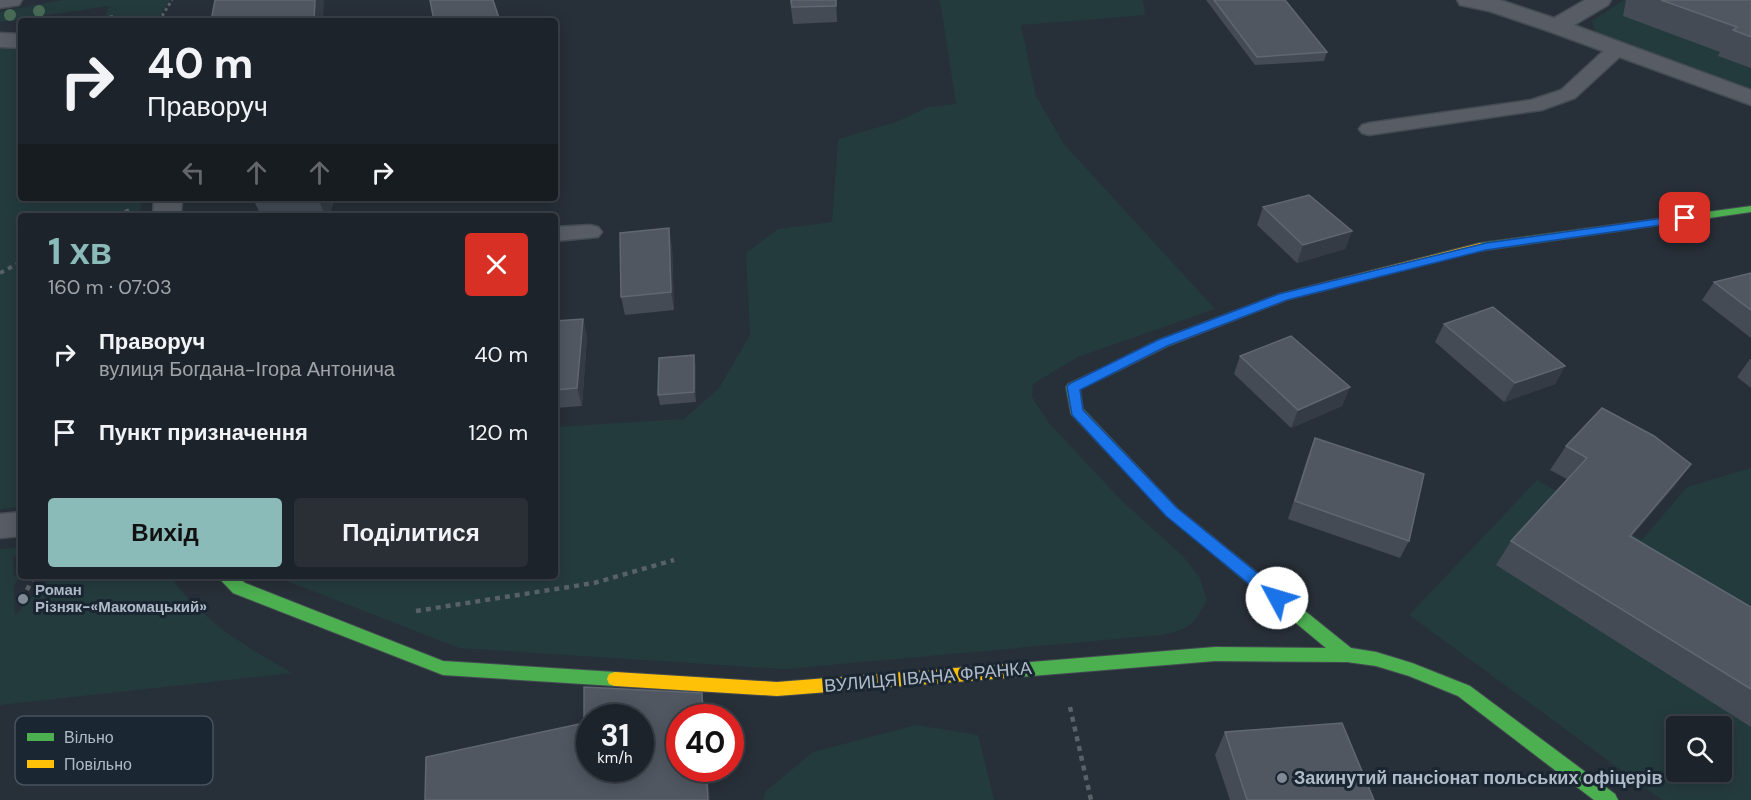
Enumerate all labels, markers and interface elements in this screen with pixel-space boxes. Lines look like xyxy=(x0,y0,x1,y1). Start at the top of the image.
text: 40 m xyxy=(147,36,253,91)
icon: right xyxy=(48,42,126,120)
text: Праворуч xyxy=(147,89,268,124)
icon: left xyxy=(177,156,210,189)
icon: ahead xyxy=(240,156,273,189)
icon: ahead xyxy=(303,156,336,189)
icon: right xyxy=(366,156,399,189)
pin xyxy=(1659,192,1710,243)
icon: arrive xyxy=(1668,201,1701,234)
text: 1 хв xyxy=(48,228,112,275)
button: close xyxy=(465,233,528,296)
text: 160 m · 07:03 xyxy=(48,274,172,300)
text: Праворуч xyxy=(99,327,205,356)
icon: right xyxy=(48,338,81,371)
text: 40 m xyxy=(474,340,528,369)
text: вулиця Богдана-Ігора Антонича xyxy=(99,356,395,382)
icon: arrive xyxy=(48,416,81,449)
text: Пункт призначення xyxy=(99,418,308,447)
text: 120 m xyxy=(468,418,528,447)
button: Вихід xyxy=(48,498,282,567)
button: Поділитися xyxy=(294,498,528,567)
position arrow xyxy=(1245,566,1309,630)
place label: Роман Різняк-«Макомацький» xyxy=(35,580,207,617)
marker: Роман Різняк-«Макомацький» xyxy=(16,592,30,606)
street label: ВУЛИЦЯ ІВАНА ФРАНКА xyxy=(823,656,1033,698)
speed limit sign: 40 xyxy=(666,704,744,782)
legend xyxy=(15,716,213,785)
text: 31 xyxy=(601,716,629,755)
map controls xyxy=(1666,716,1732,782)
button: search xyxy=(1666,716,1732,782)
text: Вільно xyxy=(64,727,114,748)
text: km/h xyxy=(597,748,633,768)
text: Повільно xyxy=(64,754,132,775)
place label: Закинутий пансіонат польських офіцерів xyxy=(1294,766,1663,790)
marker: Закинутий пансіонат польських офіцерів xyxy=(1275,771,1289,785)

